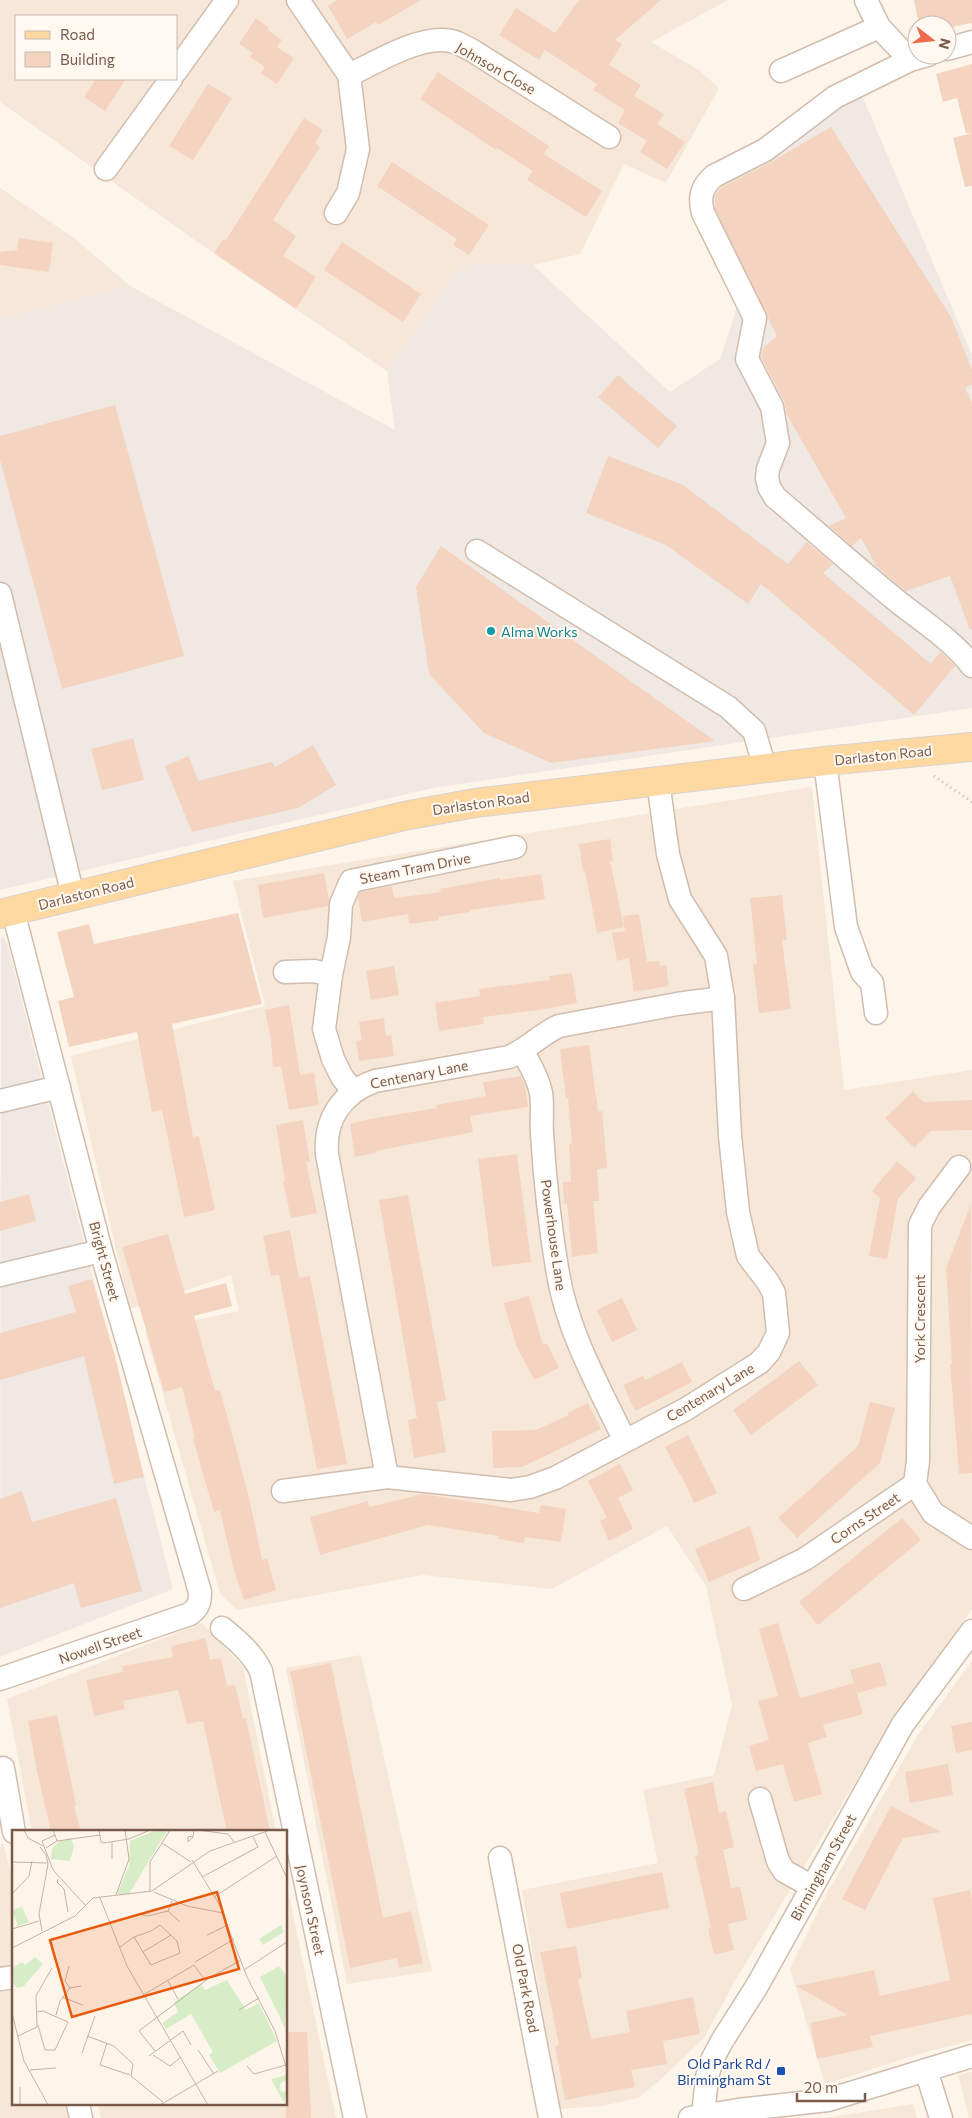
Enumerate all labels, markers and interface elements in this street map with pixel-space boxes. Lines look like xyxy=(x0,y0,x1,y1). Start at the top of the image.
legend xyxy=(15,15,178,80)
north arrow xyxy=(907,15,957,65)
text: Road xyxy=(60,25,95,43)
text: N xyxy=(935,36,955,51)
street label: Johnson Close xyxy=(453,38,539,98)
text: Building xyxy=(60,50,115,68)
place label: Alma Works xyxy=(501,623,578,640)
marker: Alma Works xyxy=(485,625,497,637)
street label: Darlaston Road xyxy=(833,741,933,769)
street label: Darlaston Road xyxy=(431,788,531,818)
street label: Steam Tram Drive xyxy=(358,849,472,887)
street label: Darlaston Road xyxy=(36,873,136,913)
street label: Centenary Lane xyxy=(368,1056,470,1092)
street label: Powerhouse Lane xyxy=(538,1178,570,1292)
street label: Bright Street xyxy=(86,1219,124,1303)
street label: York Crescent xyxy=(911,1274,928,1363)
street label: Centenary Lane xyxy=(663,1359,757,1425)
street label: Corns Street xyxy=(827,1488,903,1547)
street label: Nowell Street xyxy=(56,1623,144,1667)
street label: Birmingham Street xyxy=(787,1810,860,1923)
inset map xyxy=(12,1830,288,2106)
street label: Joynson Street xyxy=(293,1863,329,1957)
street label: Old Park Road xyxy=(509,1942,543,2034)
place label: Old Park Rd / Birmingham St xyxy=(677,2055,771,2088)
marker: Old Park Rd / Birmingham St xyxy=(775,2065,787,2077)
scale bar xyxy=(797,2070,864,2102)
text: 20 m xyxy=(804,2078,838,2096)

